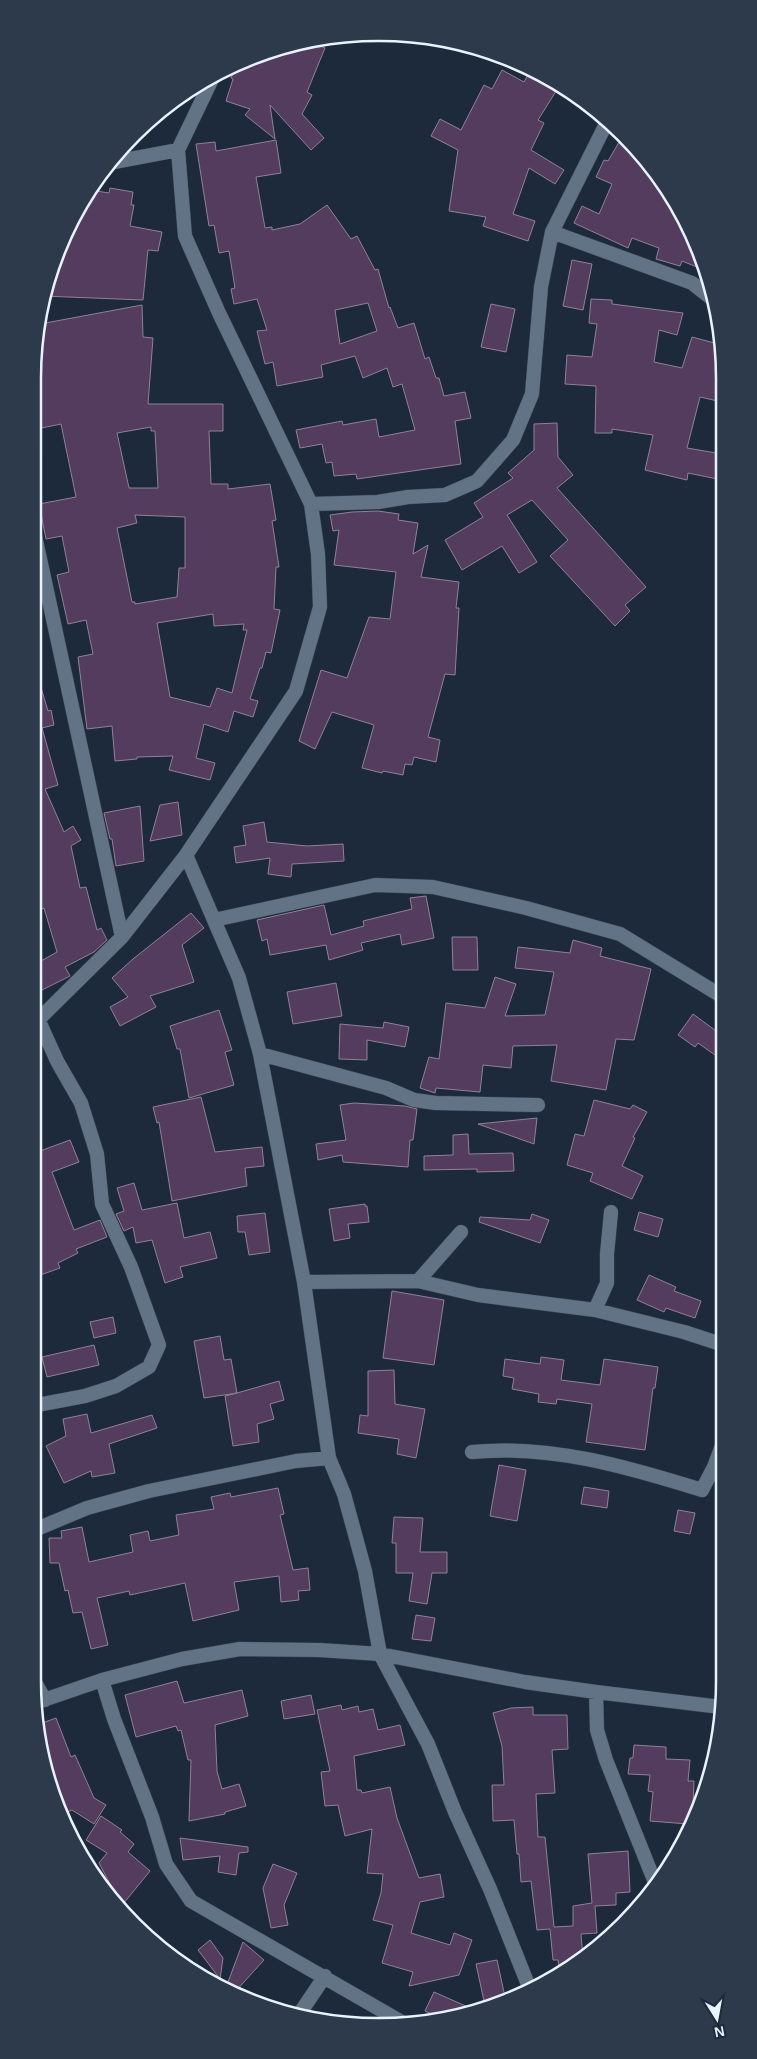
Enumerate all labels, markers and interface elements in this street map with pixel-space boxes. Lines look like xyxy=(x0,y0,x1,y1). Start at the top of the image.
north arrow xyxy=(692,1994,742,2044)
text: N xyxy=(713,2023,726,2041)

